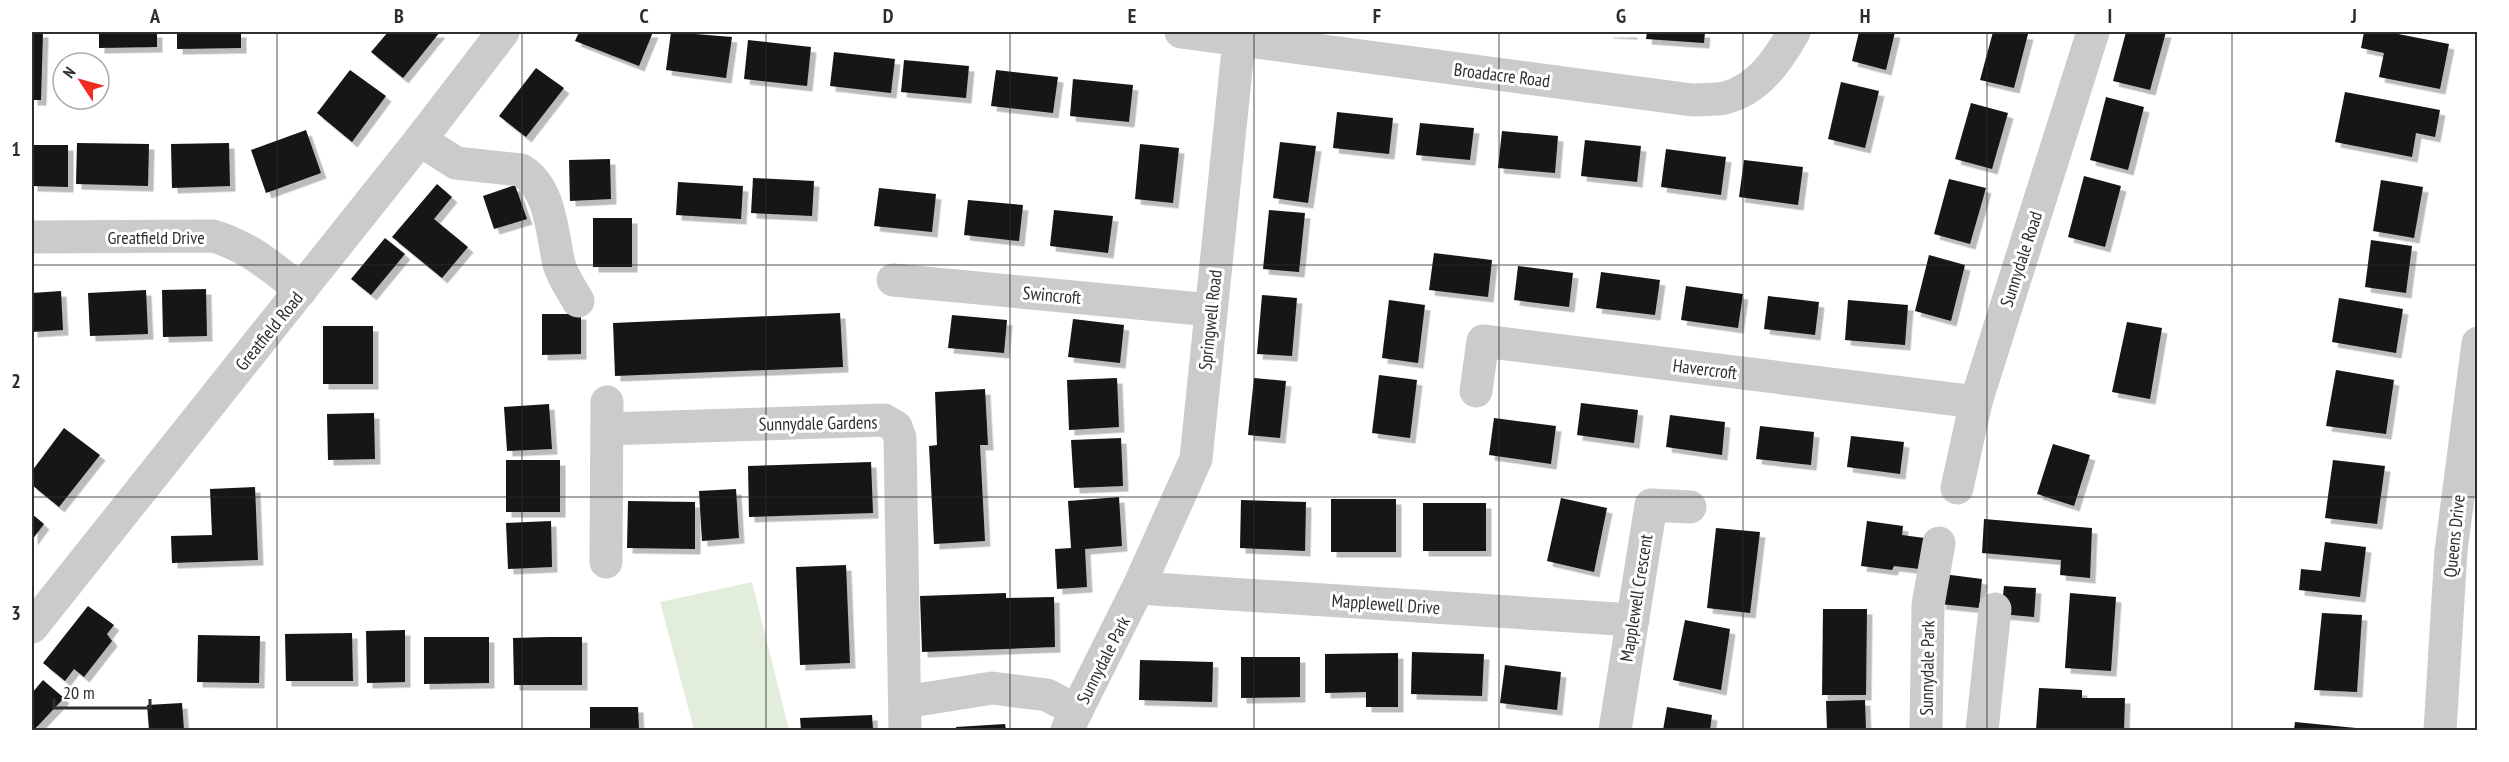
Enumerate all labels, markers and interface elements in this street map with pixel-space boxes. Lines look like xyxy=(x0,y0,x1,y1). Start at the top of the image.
text: A xyxy=(149,3,161,29)
text: B xyxy=(394,3,404,29)
text: C xyxy=(639,3,649,29)
text: D xyxy=(883,3,894,29)
text: E xyxy=(1128,3,1136,29)
text: F xyxy=(1373,3,1381,29)
text: G xyxy=(1616,3,1626,29)
text: H xyxy=(1860,3,1870,29)
text: I xyxy=(2108,3,2112,29)
text: J xyxy=(2350,3,2357,29)
north arrow xyxy=(51,51,111,111)
street label: Broadacre Road xyxy=(1453,58,1551,92)
text: N xyxy=(58,63,79,82)
text: 1 xyxy=(11,136,21,162)
street label: Sunnydale Road xyxy=(1995,208,2047,310)
street label: Greatfield Drive xyxy=(107,226,205,249)
street label: Springwell Road xyxy=(1193,269,1227,371)
street label: Swincroft xyxy=(1022,281,1082,309)
street label: Greatfield Road xyxy=(230,287,308,375)
street label: Havercroft xyxy=(1672,354,1738,384)
text: 2 xyxy=(11,368,21,394)
street label: Sunnydale Gardens xyxy=(758,410,878,436)
street label: Queens Drive xyxy=(2438,494,2470,578)
street label: Mapplewell Crescent xyxy=(1615,533,1657,663)
street label: Mapplewell Drive xyxy=(1331,589,1441,619)
text: 3 xyxy=(11,600,21,626)
street label: Sunnydale Park xyxy=(1071,612,1135,708)
street label: Sunnydale Park xyxy=(1915,620,1939,716)
scale bar xyxy=(54,672,150,710)
text: 20 m xyxy=(63,681,95,704)

